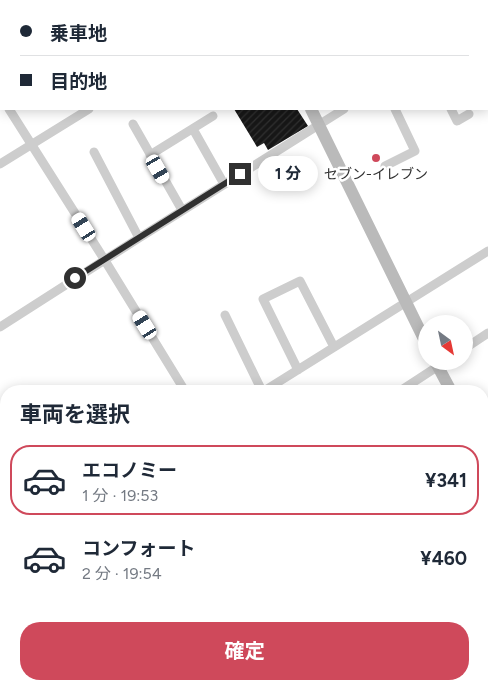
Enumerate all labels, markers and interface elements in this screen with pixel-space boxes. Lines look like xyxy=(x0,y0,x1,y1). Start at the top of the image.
text: 乗車地 xyxy=(50,22,107,45)
text: 目的地 xyxy=(50,70,107,93)
car xyxy=(144,152,171,186)
marker: セブン-イレブン xyxy=(370,152,382,164)
callout: 1 分 xyxy=(258,156,318,192)
route end xyxy=(229,163,251,185)
text: 1 分 xyxy=(275,164,301,183)
place label: セブン-イレブン xyxy=(324,166,428,183)
car xyxy=(69,210,98,244)
route start xyxy=(64,267,86,289)
car xyxy=(130,308,159,342)
north arrow xyxy=(418,315,472,370)
map controls xyxy=(418,315,473,370)
text: 車両を選択 xyxy=(20,401,130,428)
icon: car xyxy=(22,458,67,503)
text: エコノミー xyxy=(82,459,177,482)
text: ¥341 xyxy=(425,469,467,492)
text: 1 分 · 19:53 xyxy=(82,486,158,505)
icon: car xyxy=(22,536,67,581)
text: コンフォート xyxy=(82,537,195,560)
text: ¥460 xyxy=(420,547,467,570)
text: 2 分 · 19:54 xyxy=(82,564,162,583)
button: 確定 xyxy=(20,622,469,680)

